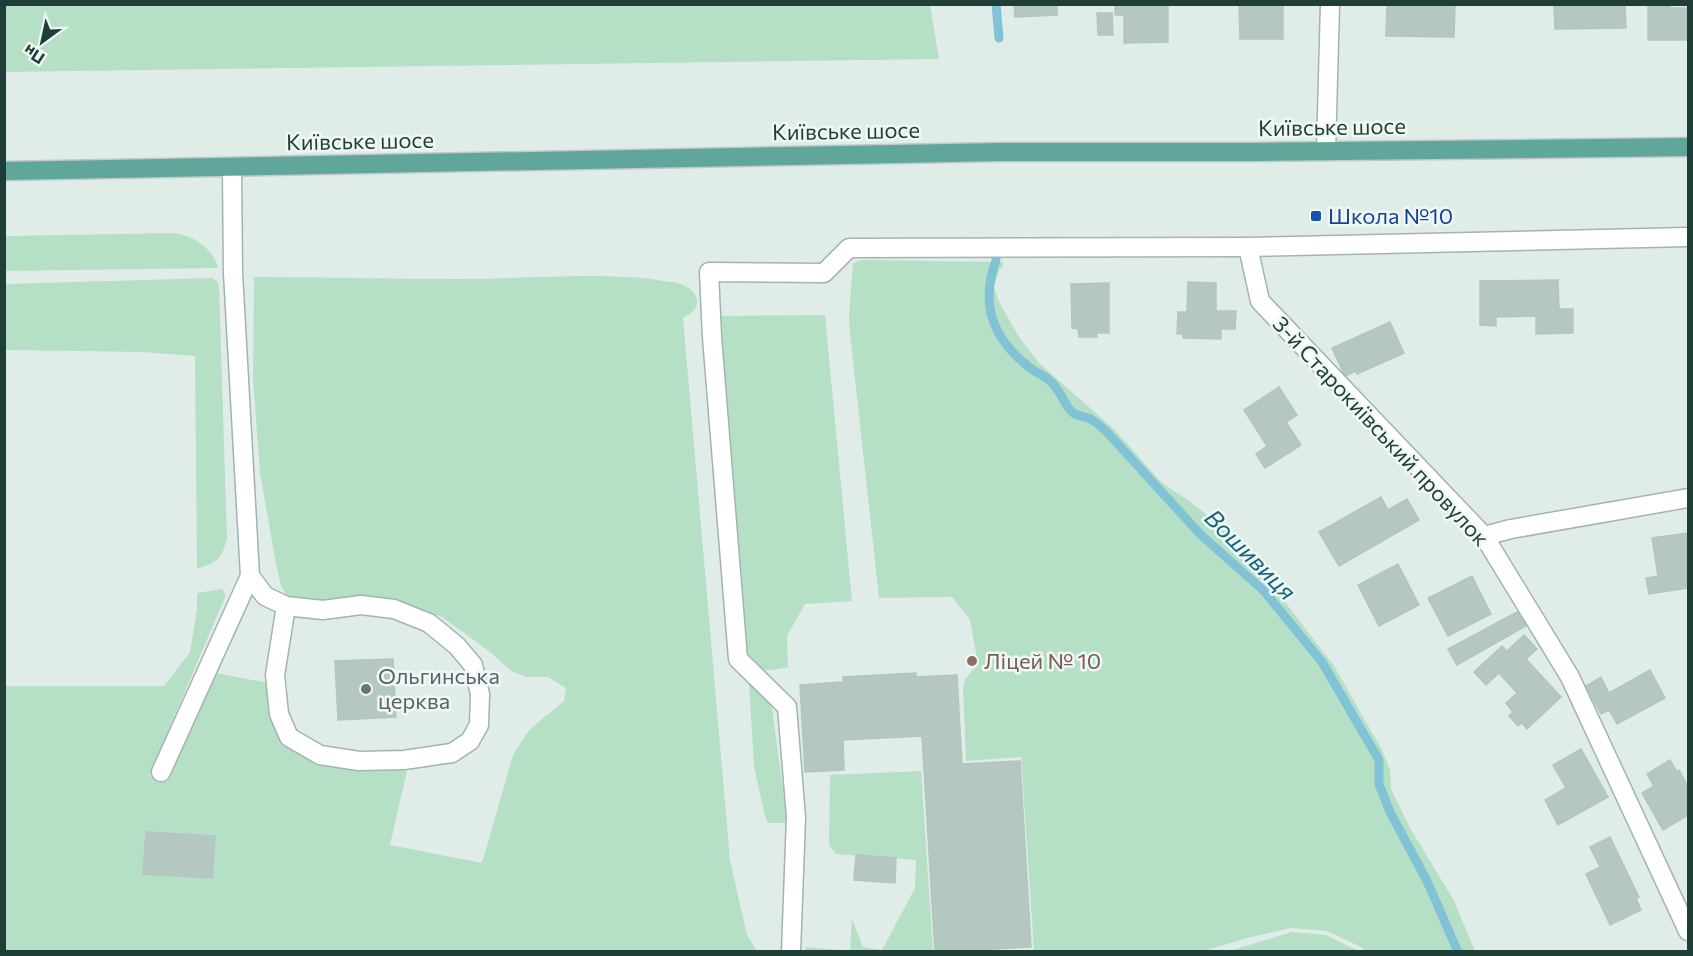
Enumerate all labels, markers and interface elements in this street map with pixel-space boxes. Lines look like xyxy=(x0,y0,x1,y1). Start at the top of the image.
north arrow xyxy=(12,12,72,72)
text: Пн xyxy=(19,41,48,69)
street label: Київське шосе xyxy=(1258,112,1406,141)
street label: Київське шосе xyxy=(772,116,920,145)
street label: Київське шосе xyxy=(286,126,434,155)
place label: Школа №10 xyxy=(1328,202,1453,229)
marker: Школа №10 xyxy=(1309,209,1323,223)
street label: 3-й Старокиївський провулок xyxy=(1268,310,1495,551)
water label: Вошивиця xyxy=(1200,502,1303,605)
place label: Ліцей № 10 xyxy=(984,647,1101,674)
marker: Ліцей № 10 xyxy=(965,654,979,668)
place label: Ольгинська церква xyxy=(378,662,500,714)
marker: Ольгинська церква xyxy=(359,682,373,696)

